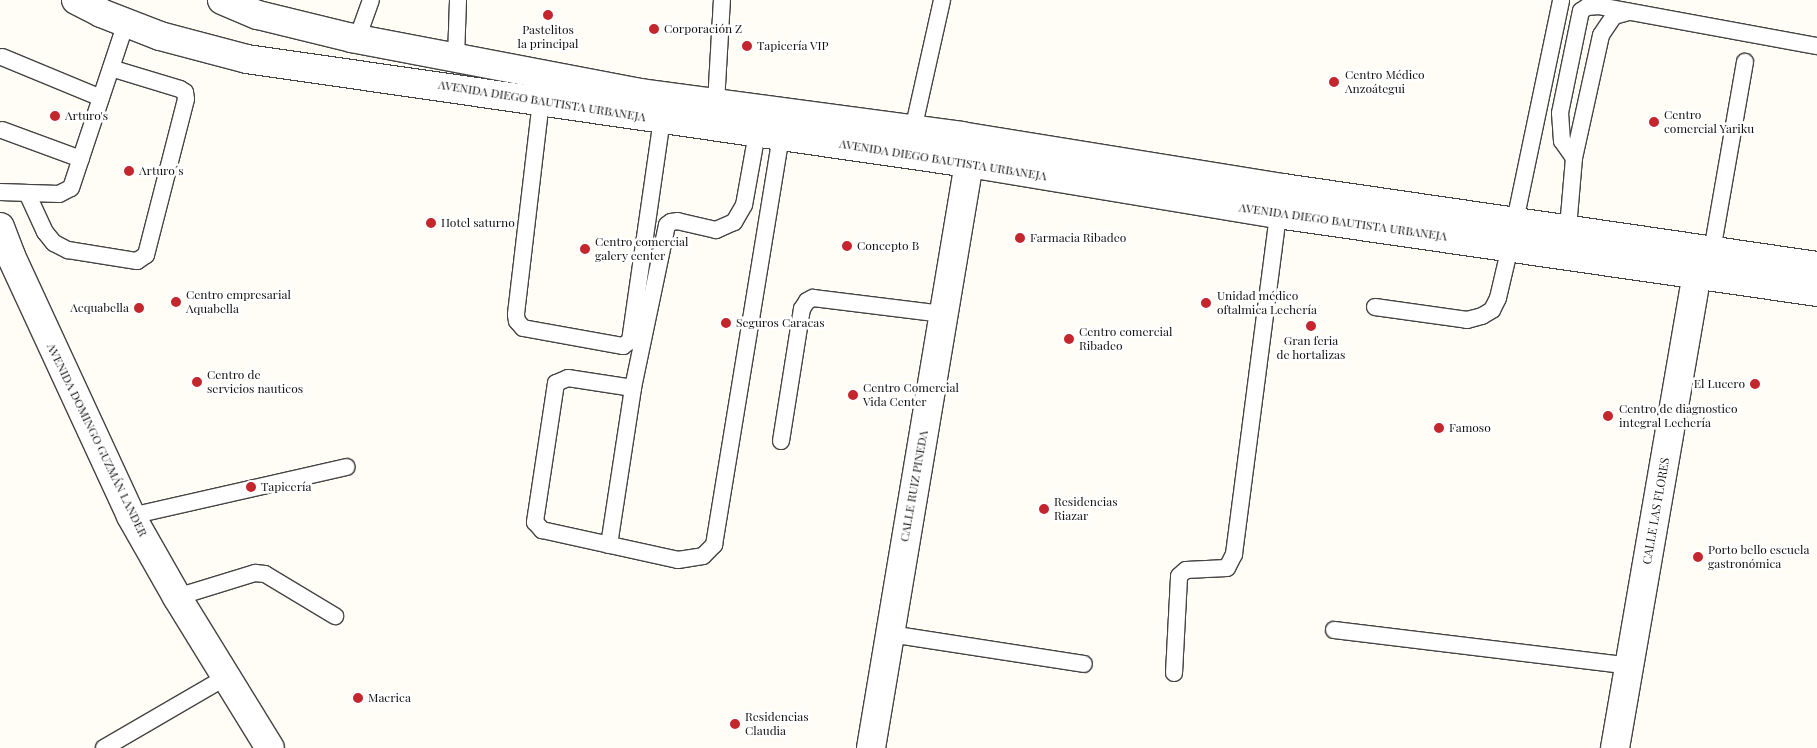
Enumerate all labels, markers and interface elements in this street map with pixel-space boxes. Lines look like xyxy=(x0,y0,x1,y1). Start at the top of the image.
marker: Pastelitos la principal xyxy=(542,9,554,21)
place label: Corporación Z xyxy=(664,22,742,36)
place label: Pastelitos la principal xyxy=(517,23,579,51)
marker: Corporación Z xyxy=(648,23,660,35)
place label: Tapicería VIP xyxy=(757,39,829,53)
marker: Tapicería VIP xyxy=(741,40,753,52)
place label: Centro Médico Anzoátegui xyxy=(1345,68,1425,96)
marker: Centro Médico Anzoátegui xyxy=(1327,75,1341,89)
street label: AVENIDA DIEGO BAUTISTA URBANEJA xyxy=(437,77,647,125)
place label: Centro comercial Yariku xyxy=(1664,108,1755,136)
place label: Arturo's xyxy=(65,109,108,123)
marker: Arturo's xyxy=(49,110,61,122)
marker: Centro comercial Yariku xyxy=(1648,116,1660,128)
street label: AVENIDA DIEGO BAUTISTA URBANEJA xyxy=(838,136,1048,184)
place label: Arturo´s xyxy=(139,164,184,178)
marker: Arturo´s xyxy=(123,165,135,177)
street label: AVENIDA DIEGO BAUTISTA URBANEJA xyxy=(1238,200,1448,244)
place label: Hotel saturno xyxy=(441,216,515,230)
marker: Hotel saturno xyxy=(425,217,437,229)
place label: Farmacia Ribadeo xyxy=(1030,231,1127,245)
marker: Farmacia Ribadeo xyxy=(1014,232,1026,244)
place label: Centro comercial galery center xyxy=(595,235,688,263)
place label: Concepto B xyxy=(857,239,919,253)
marker: Concepto B xyxy=(841,240,853,252)
marker: Centro comercial galery center xyxy=(579,243,591,255)
place label: Centro empresarial Aquabella xyxy=(186,288,291,316)
place label: Unidad médico oftalmica Lechería xyxy=(1217,289,1317,317)
marker: Centro empresarial Aquabella xyxy=(170,296,182,308)
marker: Unidad médico oftalmica Lechería xyxy=(1199,296,1213,310)
place label: Acquabella xyxy=(70,301,129,315)
marker: Acquabella xyxy=(133,302,145,314)
place label: Seguros Caracas xyxy=(736,316,825,330)
marker: Seguros Caracas xyxy=(720,317,732,329)
marker: Gran feria de hortalizas xyxy=(1305,320,1317,332)
place label: Centro comercial Ribadeo xyxy=(1079,325,1172,353)
marker: Centro comercial Ribadeo xyxy=(1063,333,1075,345)
place label: Gran feria de hortalizas xyxy=(1276,334,1346,362)
street label: AVENIDA DOMINGO GUZMÁN LANDER xyxy=(44,341,150,539)
place label: Centro de servicios nauticos xyxy=(207,368,303,396)
marker: Centro de servicios nauticos xyxy=(191,376,203,388)
place label: El Lucero xyxy=(1694,377,1745,391)
marker: El Lucero xyxy=(1749,378,1761,390)
place label: Centro Comercial Vida Center xyxy=(863,381,959,409)
marker: Centro Comercial Vida Center xyxy=(847,389,859,401)
place label: Centro de diagnostico integral Lechería xyxy=(1619,402,1738,430)
marker: Centro de diagnostico integral Lechería xyxy=(1601,409,1615,423)
place label: Famoso xyxy=(1449,421,1491,435)
marker: Famoso xyxy=(1433,422,1445,434)
street label: CALLE RUIZ PINEDA xyxy=(897,429,931,543)
street label: CALLE LAS FLORES xyxy=(1640,456,1672,566)
place label: Tapicería xyxy=(261,480,311,494)
marker: Tapicería xyxy=(245,481,257,493)
place label: Residencias Riazar xyxy=(1054,495,1118,523)
marker: Residencias Riazar xyxy=(1038,503,1050,515)
place label: Porto bello escuela gastronómica xyxy=(1708,543,1809,571)
marker: Porto bello escuela gastronómica xyxy=(1692,551,1704,563)
place label: Macrica xyxy=(368,691,411,705)
marker: Macrica xyxy=(352,692,364,704)
place label: Residencias Claudia xyxy=(745,710,809,738)
marker: Residencias Claudia xyxy=(729,718,741,730)

